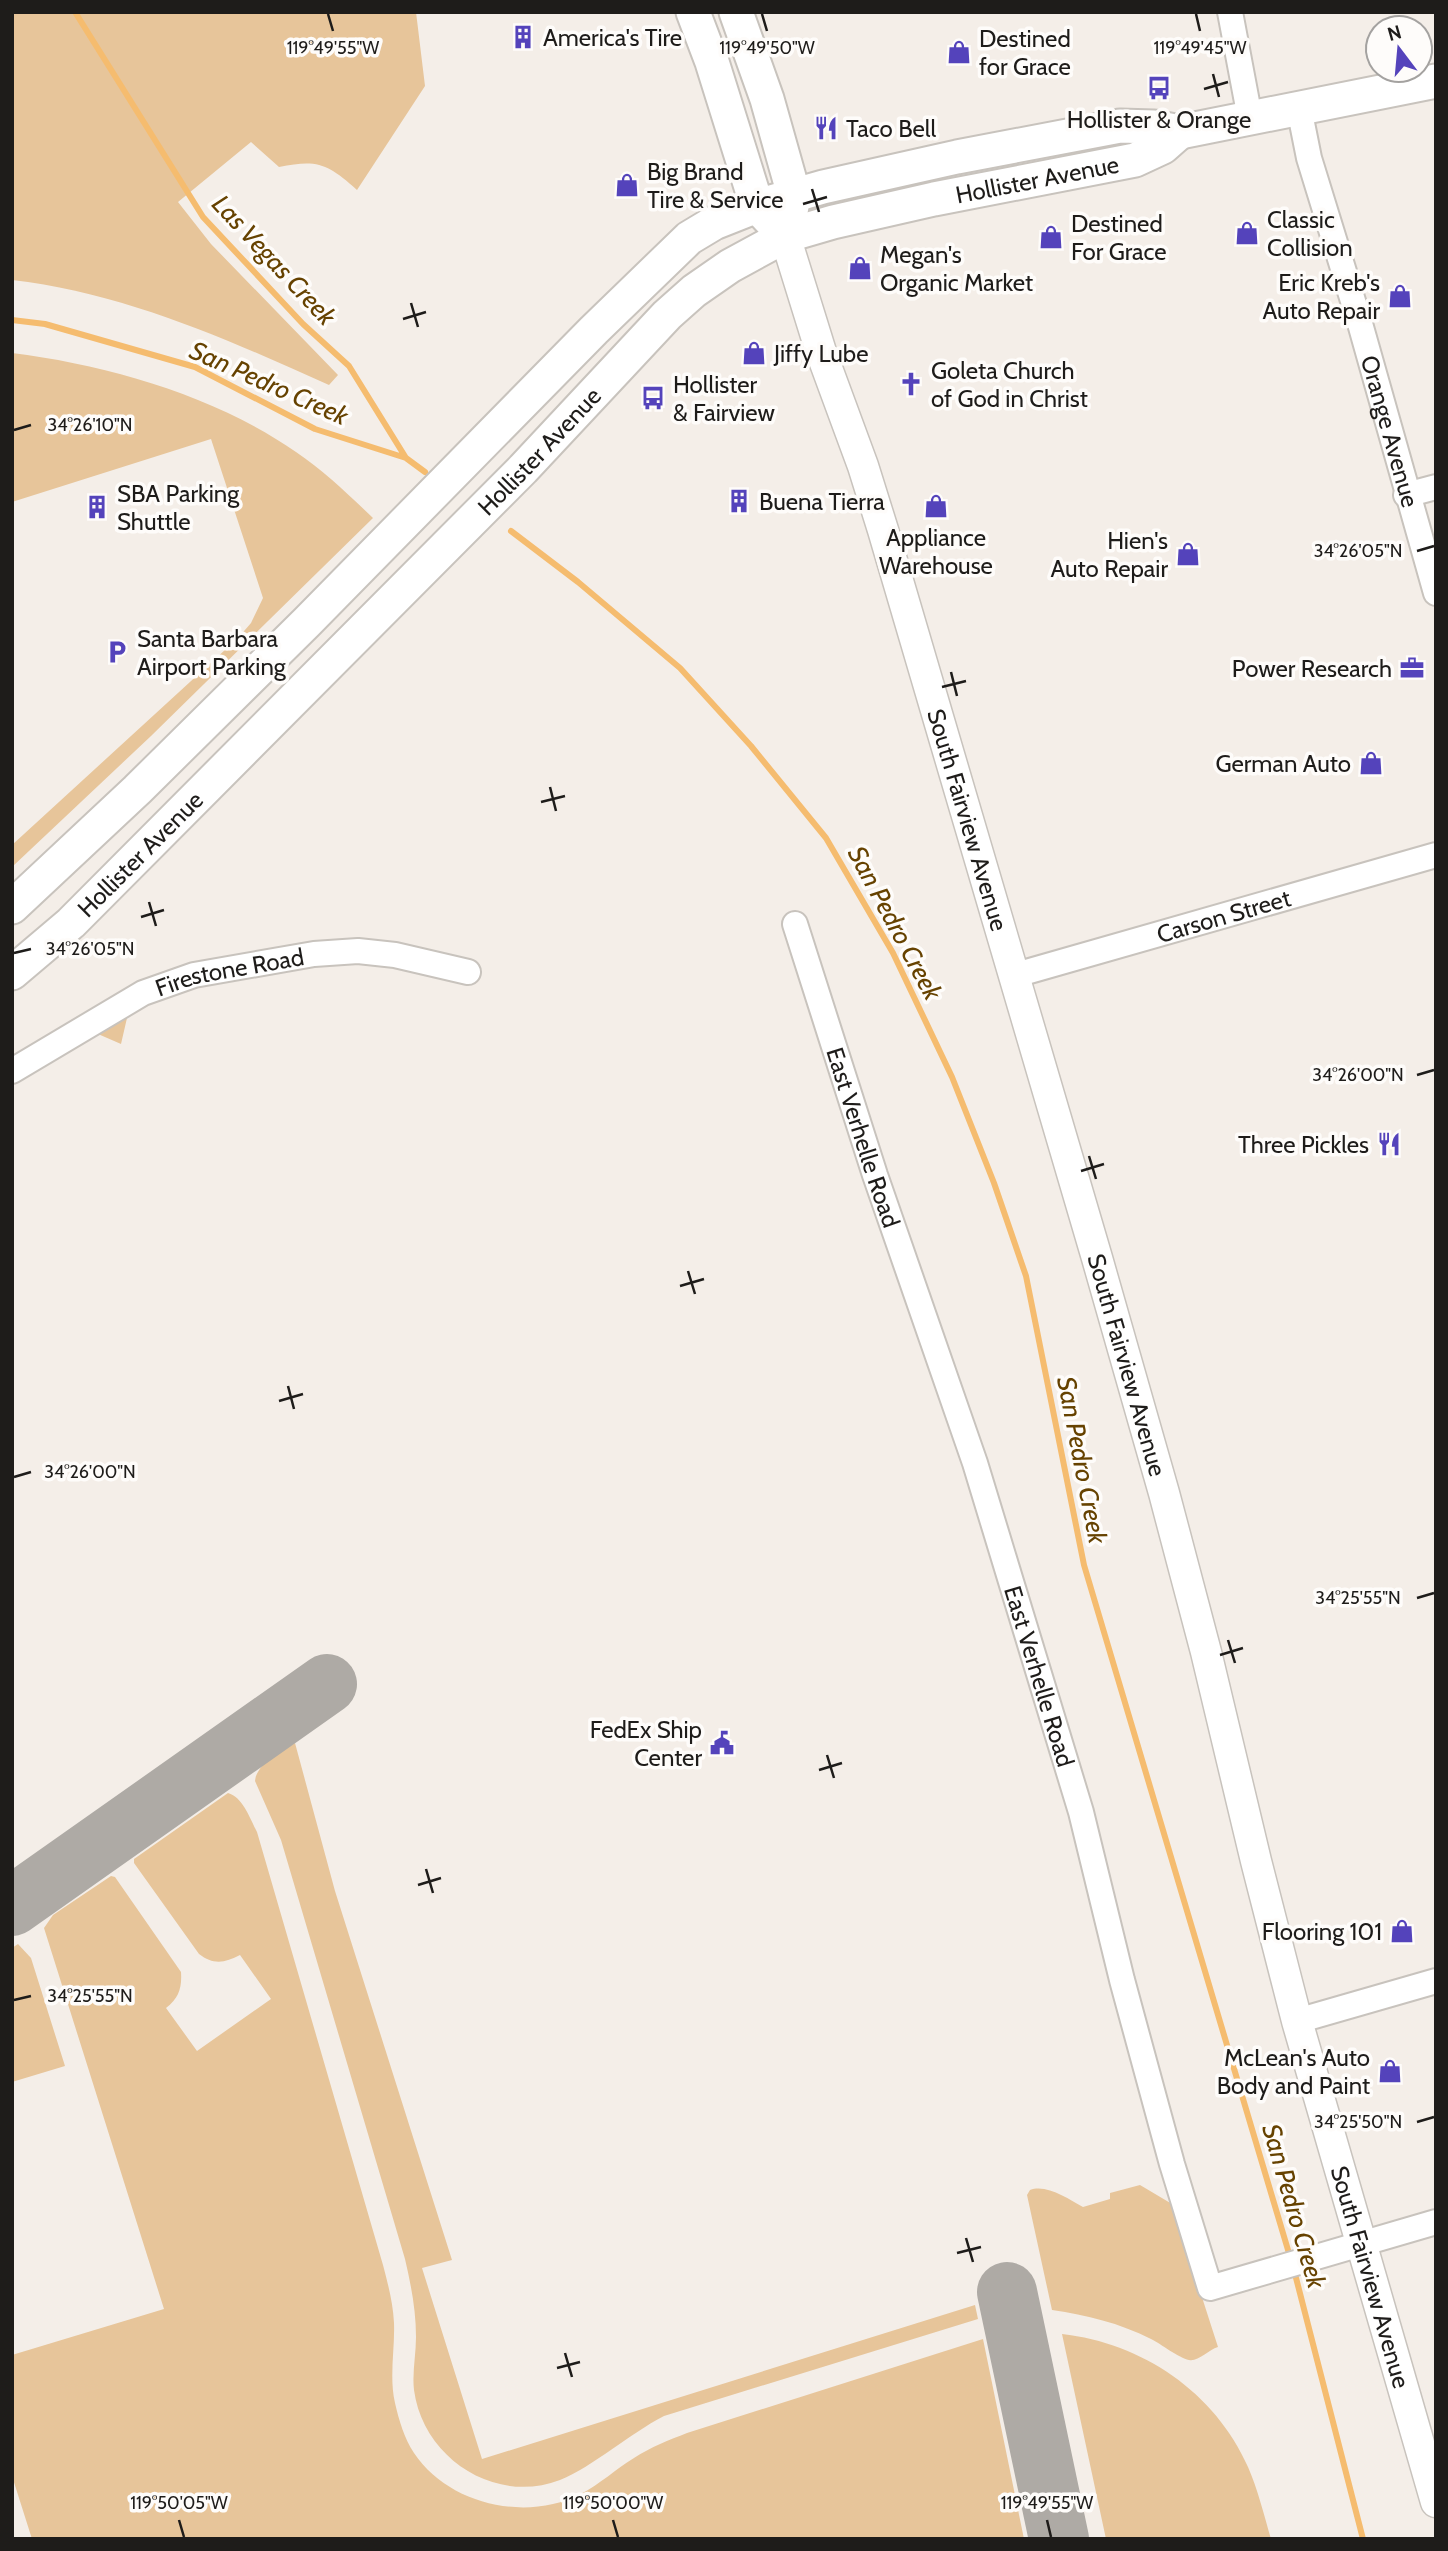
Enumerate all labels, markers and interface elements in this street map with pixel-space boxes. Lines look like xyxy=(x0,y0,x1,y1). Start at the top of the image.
north arrow xyxy=(1364,14,1434,84)
text: N xyxy=(1385,20,1404,46)
building icon: America's Tire xyxy=(509,23,537,51)
place label: America's Tire xyxy=(543,23,682,52)
place label: Destined for Grace xyxy=(979,24,1071,81)
text: 119°49'55"W xyxy=(287,37,379,59)
text: 119°49'50"W xyxy=(719,37,815,59)
text: 119°49'45"W xyxy=(1153,37,1247,59)
shop icon: Destined for Grace xyxy=(945,38,973,66)
bus stop icon: Hollister & Orange xyxy=(1145,74,1173,102)
place label: Hollister & Orange xyxy=(1067,105,1251,134)
restaurant icon: Taco Bell xyxy=(812,114,840,142)
place label: Taco Bell xyxy=(846,114,936,143)
street label: Hollister Avenue xyxy=(953,149,1121,209)
place label: Big Brand Tire & Service xyxy=(647,157,784,214)
shop icon: Big Brand Tire & Service xyxy=(613,171,641,199)
water label: Las Vegas Creek xyxy=(205,188,343,332)
place label: Classic Collision xyxy=(1267,205,1353,262)
place label: Destined For Grace xyxy=(1071,209,1167,266)
shop icon: Classic Collision xyxy=(1233,219,1261,247)
shop icon: Destined For Grace xyxy=(1037,223,1065,251)
place label: Megan's Organic Market xyxy=(880,240,1033,297)
shop icon: Megan's Organic Market xyxy=(846,254,874,282)
place label: Eric Kreb's Auto Repair xyxy=(1262,268,1380,325)
shop icon: Eric Kreb's Auto Repair xyxy=(1386,282,1414,310)
water label: San Pedro Creek xyxy=(185,334,354,432)
shop icon: Jiffy Lube xyxy=(740,339,768,367)
place label: Jiffy Lube xyxy=(773,339,868,368)
street label: Orange Avenue xyxy=(1355,352,1426,510)
place label: Goleta Church of God in Christ xyxy=(931,356,1088,413)
place label: Hollister & Fairview xyxy=(673,370,776,427)
church icon: Goleta Church of God in Christ xyxy=(897,370,925,398)
street label: Hollister Avenue xyxy=(471,381,607,521)
bus stop icon: Hollister & Fairview xyxy=(639,384,667,412)
text: 34°26'10"N xyxy=(48,414,132,436)
place label: SBA Parking Shuttle xyxy=(117,479,240,536)
building icon: Buena Tierra xyxy=(725,487,753,515)
place label: Buena Tierra xyxy=(759,487,885,516)
shop icon: Appliance Warehouse xyxy=(922,492,950,520)
building icon: SBA Parking Shuttle xyxy=(83,493,111,521)
place label: Appliance Warehouse xyxy=(879,523,993,580)
place label: Hien's Auto Repair xyxy=(1050,526,1168,583)
shop icon: Hien's Auto Repair xyxy=(1174,540,1202,568)
text: 34°26'05"N xyxy=(1314,540,1402,562)
place label: Santa Barbara Airport Parking xyxy=(137,624,287,681)
parking icon: Santa Barbara Airport Parking xyxy=(103,638,131,666)
place label: Power Research xyxy=(1232,654,1392,683)
office icon: Power Research xyxy=(1398,654,1426,682)
street label: South Fairview Avenue xyxy=(922,705,1014,934)
place label: German Auto xyxy=(1215,749,1351,778)
shop icon: German Auto xyxy=(1357,749,1385,777)
street label: Hollister Avenue xyxy=(71,785,209,923)
water label: San Pedro Creek xyxy=(841,841,949,1006)
street label: Carson Street xyxy=(1153,883,1294,948)
text: 34°26'05"N xyxy=(46,938,134,960)
street label: Firestone Road xyxy=(151,942,306,1002)
street label: East Verhelle Road xyxy=(821,1044,907,1231)
text: 34°26'00"N xyxy=(1312,1064,1404,1086)
place label: Three Pickles xyxy=(1238,1130,1369,1159)
restaurant icon: Three Pickles xyxy=(1375,1130,1403,1158)
street label: South Fairview Avenue xyxy=(1082,1250,1173,1479)
water label: San Pedro Creek xyxy=(1050,1374,1114,1547)
text: 34°26'00"N xyxy=(44,1461,136,1483)
street label: East Verhelle Road xyxy=(999,1582,1081,1770)
text: 34°25'55"N xyxy=(1315,1587,1401,1609)
place label: FedEx Ship Center xyxy=(590,1715,702,1772)
public building icon: FedEx Ship Center xyxy=(708,1729,736,1757)
place label: Flooring 101 xyxy=(1262,1917,1382,1946)
shop icon: Flooring 101 xyxy=(1388,1917,1416,1945)
text: 34°25'55"N xyxy=(47,1985,133,2007)
place label: McLean's Auto Body and Paint xyxy=(1217,2043,1370,2100)
shop icon: McLean's Auto Body and Paint xyxy=(1376,2057,1404,2085)
text: 34°25'50"N xyxy=(1314,2111,1402,2133)
water label: San Pedro Creek xyxy=(1255,2120,1333,2293)
street label: South Fairview Avenue xyxy=(1325,2162,1417,2391)
text: 119°50'05"W xyxy=(130,2492,228,2514)
text: 119°50'00"W xyxy=(563,2492,663,2514)
text: 119°49'55"W xyxy=(1001,2492,1093,2514)

